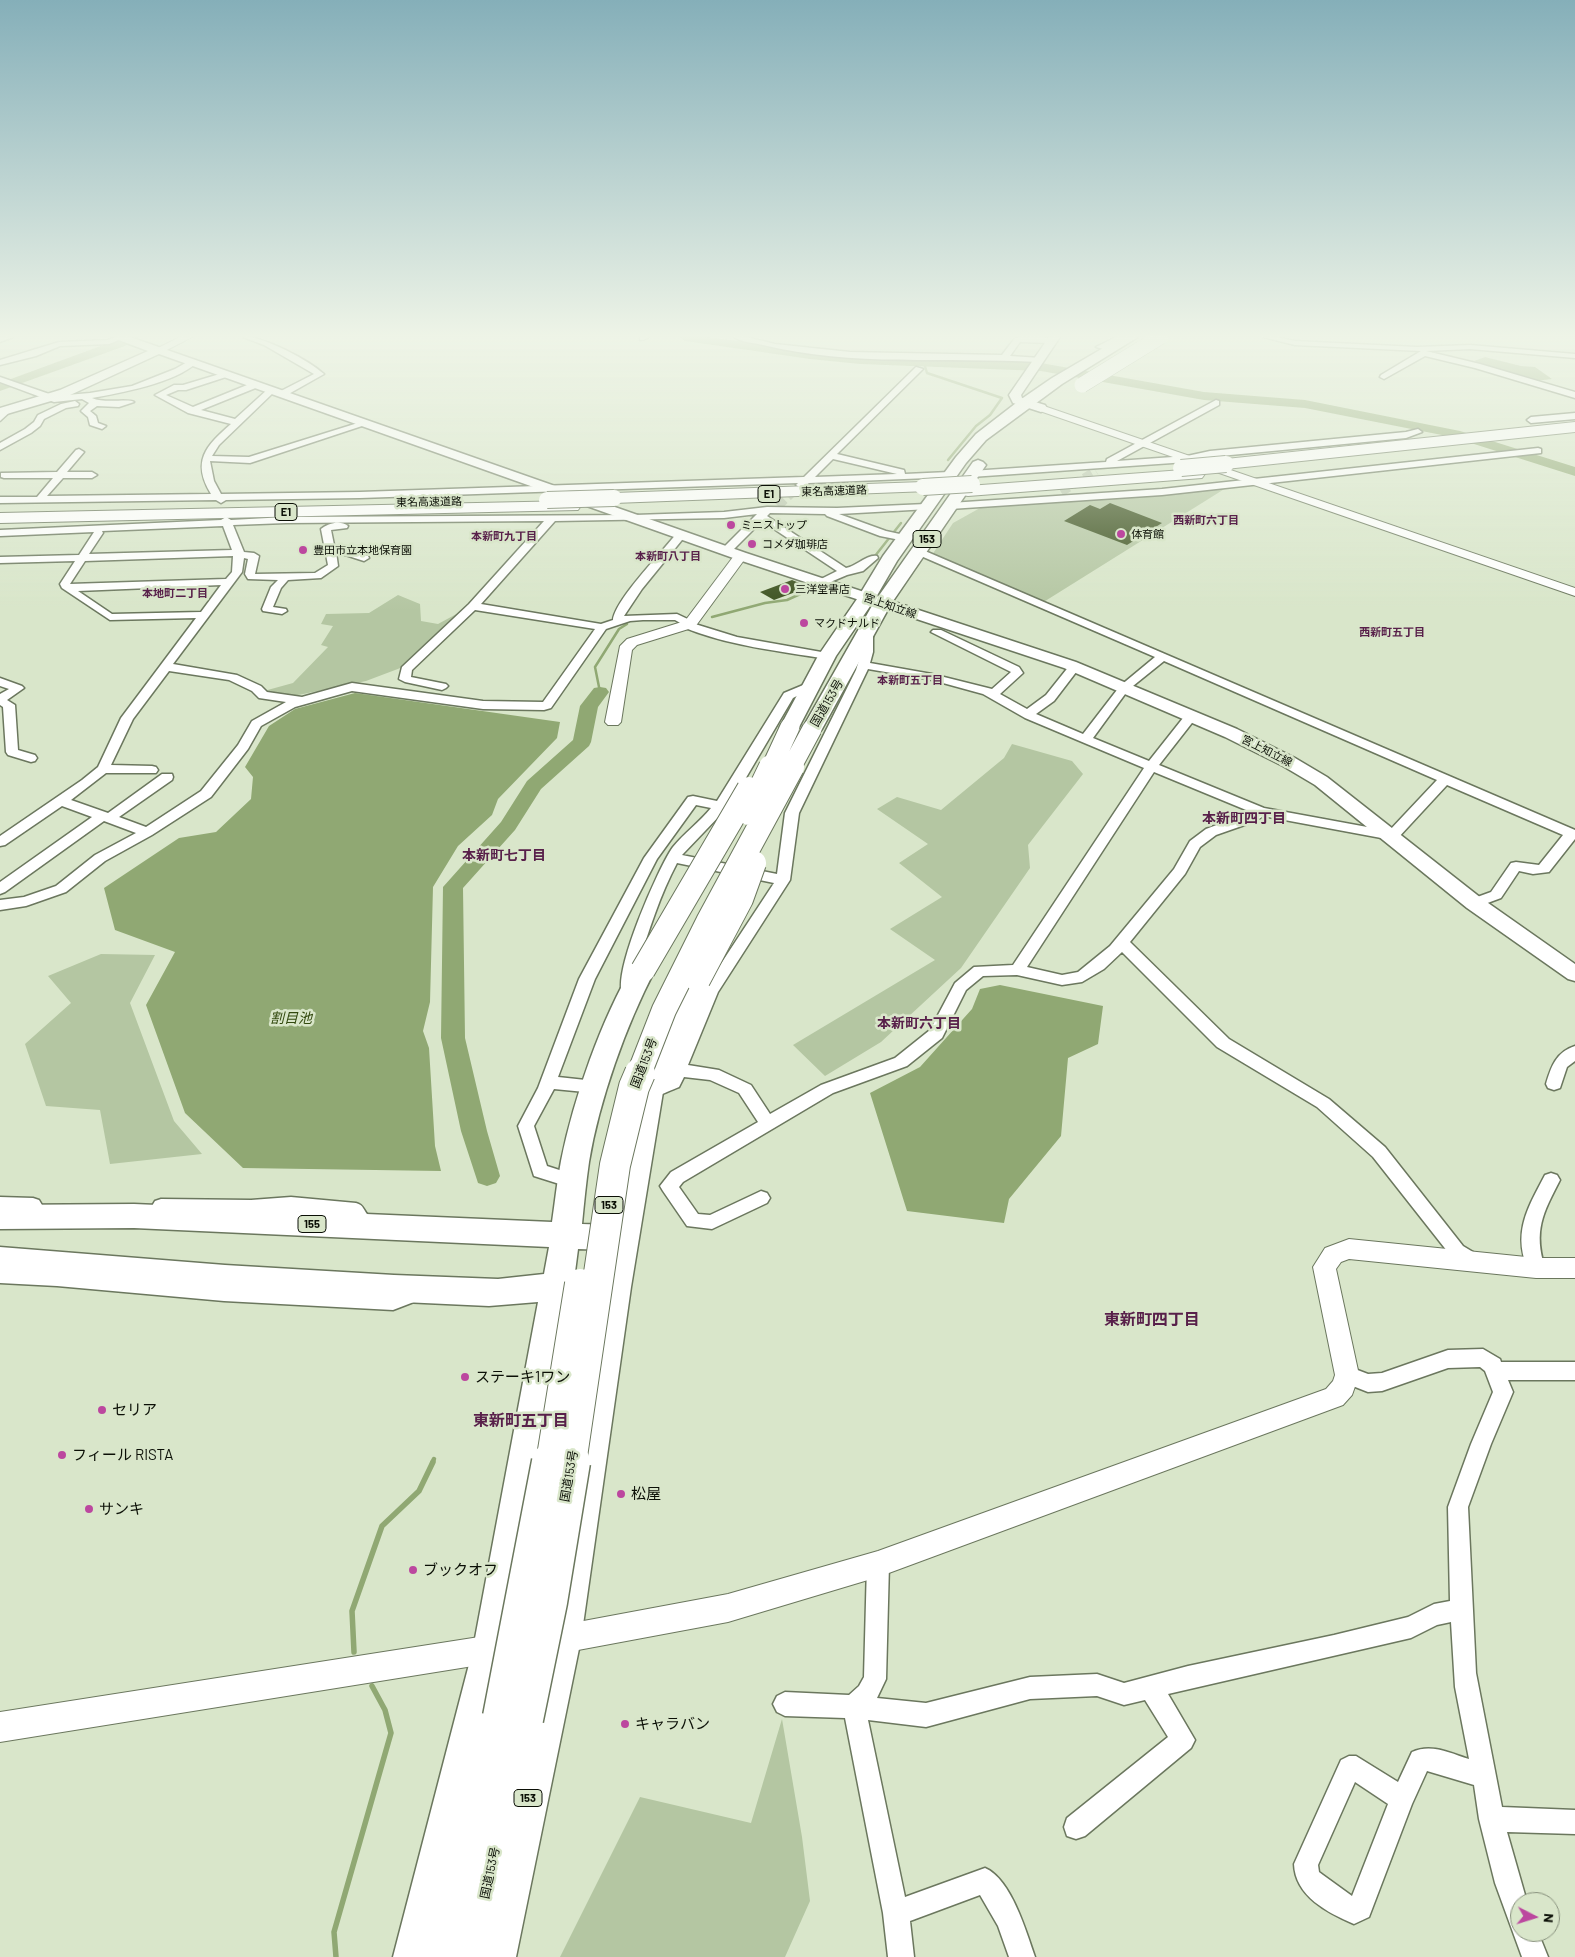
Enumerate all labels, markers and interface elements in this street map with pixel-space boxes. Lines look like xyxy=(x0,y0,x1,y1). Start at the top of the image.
street label: 東名高速道路 xyxy=(801,483,867,499)
road number: E1 xyxy=(758,486,780,502)
street label: 東名高速道路 xyxy=(396,495,462,509)
road number: E1 xyxy=(275,504,297,520)
district label: 西新町六丁目 xyxy=(1173,513,1239,527)
place label: ミニストップ xyxy=(741,518,807,532)
marker: ミニストップ xyxy=(725,519,737,531)
place label: 体育館 xyxy=(1131,527,1164,541)
marker: 体育館 xyxy=(1115,528,1127,540)
district label: 本新町九丁目 xyxy=(471,529,537,543)
road number: 153 xyxy=(913,530,941,548)
place label: コメダ珈琲店 xyxy=(762,537,828,551)
marker: コメダ珈琲店 xyxy=(746,538,758,550)
place label: 豊田市立本地保育園 xyxy=(313,543,412,557)
marker: 豊田市立本地保育園 xyxy=(297,544,309,556)
district label: 本新町八丁目 xyxy=(635,549,701,563)
place label: 三洋堂書店 xyxy=(795,582,850,596)
marker: 三洋堂書店 xyxy=(779,583,791,595)
district label: 本地町二丁目 xyxy=(142,586,208,600)
street label: 宮上知立線 xyxy=(862,591,918,621)
place label: マクドナルド xyxy=(814,616,880,630)
marker: マクドナルド xyxy=(798,617,810,629)
district label: 西新町五丁目 xyxy=(1359,625,1425,639)
district label: 本新町五丁目 xyxy=(877,673,943,687)
street label: 国道153号 xyxy=(808,677,846,729)
street label: 宮上知立線 xyxy=(1240,733,1294,769)
district label: 本新町四丁目 xyxy=(1202,810,1286,826)
district label: 本新町七丁目 xyxy=(462,847,546,863)
water label: 割目池 xyxy=(270,1010,312,1026)
district label: 本新町六丁目 xyxy=(877,1015,961,1031)
street label: 国道153号 xyxy=(628,1036,660,1090)
road number: 153 xyxy=(595,1196,623,1214)
road number: 155 xyxy=(298,1216,326,1232)
district label: 東新町四丁目 xyxy=(1104,1310,1200,1330)
place label: ステーキ1ワン xyxy=(475,1368,570,1386)
marker: ステーキ1ワン xyxy=(459,1371,471,1383)
place label: セリア xyxy=(112,1401,157,1419)
marker: セリア xyxy=(96,1404,108,1416)
district label: 東新町五丁目 xyxy=(473,1411,569,1431)
place label: フィール RISTA xyxy=(72,1446,173,1464)
marker: フィール RISTA xyxy=(56,1449,68,1461)
street label: 国道153号 xyxy=(557,1449,581,1503)
place label: 松屋 xyxy=(631,1485,661,1503)
marker: 松屋 xyxy=(615,1488,627,1500)
place label: サンキ xyxy=(99,1500,144,1518)
marker: サンキ xyxy=(83,1503,95,1515)
place label: ブックオフ xyxy=(423,1561,498,1579)
marker: ブックオフ xyxy=(407,1564,419,1576)
place label: キャラバン xyxy=(635,1715,710,1733)
marker: キャラバン xyxy=(619,1718,631,1730)
road number: 153 xyxy=(514,1790,542,1806)
street label: 国道153号 xyxy=(477,1846,503,1900)
north arrow xyxy=(1510,1892,1560,1942)
text: N xyxy=(1541,1913,1558,1924)

